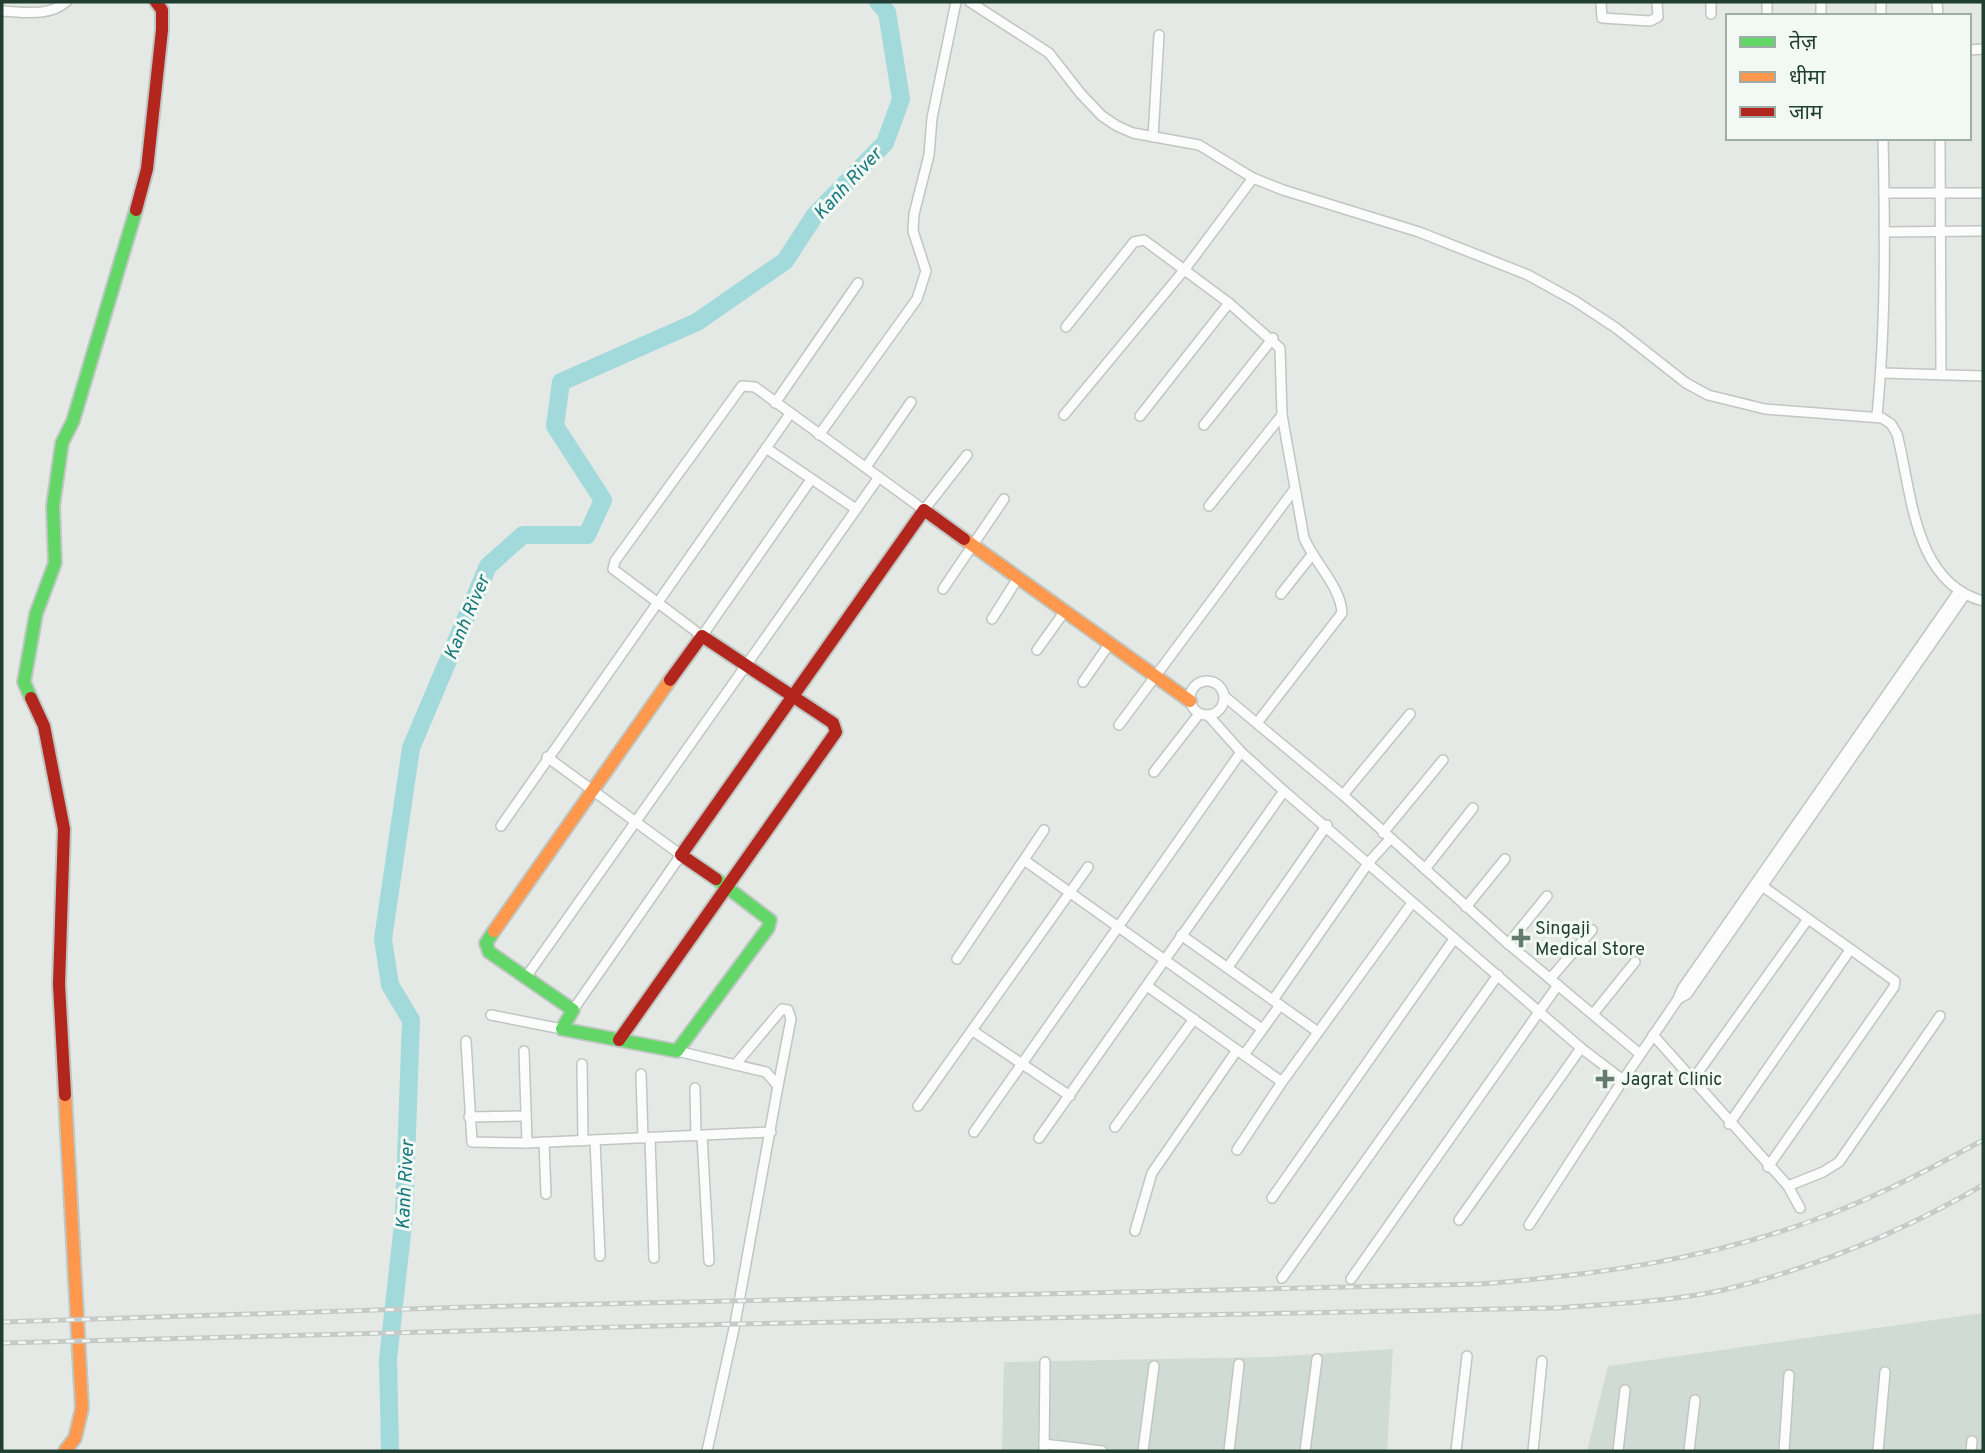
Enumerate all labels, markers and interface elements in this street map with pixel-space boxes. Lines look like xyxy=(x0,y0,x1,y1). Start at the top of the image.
legend xyxy=(1726,14,1971,140)
text: तेज़ xyxy=(1789,30,1817,57)
text: धीमा xyxy=(1789,65,1826,92)
text: जाम xyxy=(1789,100,1823,127)
water label: Kanh River xyxy=(809,142,889,225)
water label: Kanh River xyxy=(439,570,497,664)
place label: Singaji Medical Store xyxy=(1535,918,1645,962)
marker: Singaji Medical Store xyxy=(1513,930,1529,946)
marker: Jagrat Clinic xyxy=(1595,1069,1615,1089)
place label: Jagrat Clinic xyxy=(1621,1069,1722,1092)
water label: Kanh River xyxy=(392,1138,420,1230)

